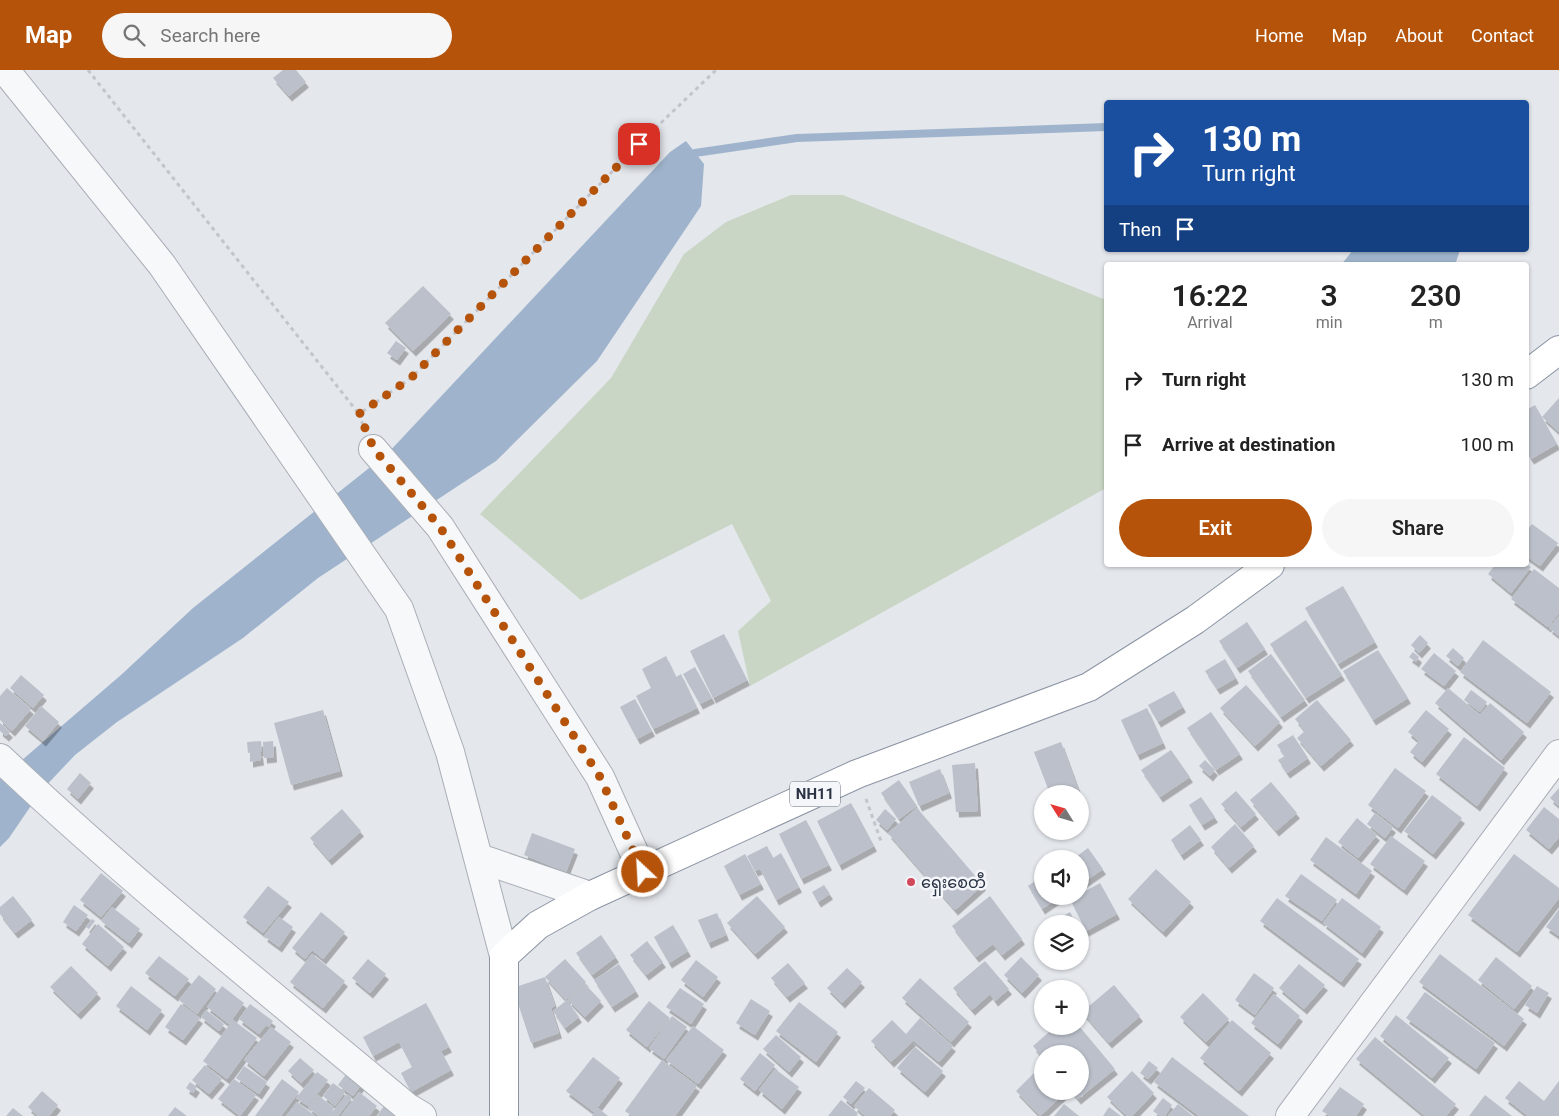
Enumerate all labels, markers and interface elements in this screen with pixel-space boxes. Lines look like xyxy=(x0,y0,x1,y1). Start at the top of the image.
search box xyxy=(102,13,452,58)
text: Map xyxy=(25,21,72,49)
icon: search xyxy=(120,21,148,49)
text: Search here xyxy=(160,24,260,47)
text: Home xyxy=(1255,25,1304,46)
text: Map xyxy=(1332,25,1367,46)
text: About xyxy=(1395,25,1443,46)
text: Contact xyxy=(1471,25,1534,46)
text: 130 m xyxy=(1202,119,1301,160)
icon: right xyxy=(1119,120,1184,185)
pin xyxy=(618,123,660,165)
icon: arrive xyxy=(625,130,653,158)
text: Turn right xyxy=(1202,161,1296,186)
icon: arrive xyxy=(1171,215,1199,243)
text: Then xyxy=(1119,218,1161,241)
text: 16:22 xyxy=(1172,278,1248,313)
text: 3 xyxy=(1321,278,1338,313)
text: 230 xyxy=(1410,278,1461,313)
text: Arrival xyxy=(1187,313,1233,332)
text: min xyxy=(1316,313,1343,332)
text: m xyxy=(1429,313,1443,332)
icon: right xyxy=(1119,366,1147,394)
text: Turn right xyxy=(1162,368,1246,391)
text: 130 m xyxy=(1461,368,1514,391)
icon: arrive xyxy=(1119,431,1147,459)
text: Arrive at destination xyxy=(1162,433,1335,456)
text: 100 m xyxy=(1461,433,1514,456)
button: Exit xyxy=(1119,499,1312,557)
button: Share xyxy=(1322,499,1514,557)
road number: NH11 xyxy=(790,782,840,806)
north arrow xyxy=(1034,785,1089,840)
map controls xyxy=(1034,785,1089,1100)
position arrow xyxy=(616,845,668,897)
button: sound xyxy=(1034,850,1089,905)
place label: ရှေးစေတီ xyxy=(921,872,986,897)
marker: ရှေးစေတီ xyxy=(905,876,917,888)
button: layers xyxy=(1034,915,1089,970)
button: + xyxy=(1034,980,1089,1035)
button: − xyxy=(1034,1045,1089,1100)

